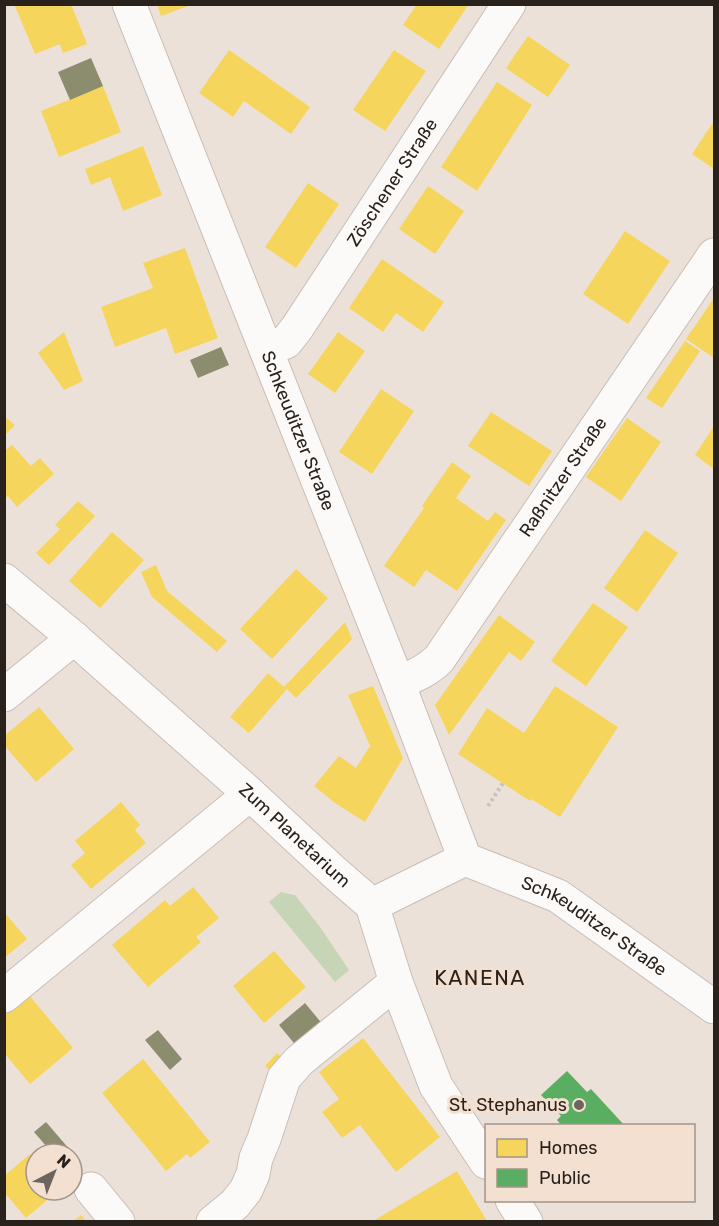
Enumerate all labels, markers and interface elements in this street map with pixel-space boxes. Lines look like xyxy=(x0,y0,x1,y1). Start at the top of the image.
street label: Zöschener Straße xyxy=(342,114,442,251)
street label: Schkeuditzer Straße xyxy=(257,348,340,514)
street label: Raßnitzer Straße xyxy=(514,413,611,541)
street label: Zum Planetarium xyxy=(235,779,355,892)
street label: Schkeuditzer Straße xyxy=(518,872,671,981)
district label: KANENA xyxy=(434,965,526,990)
place label: St. Stephanus xyxy=(449,1094,567,1116)
marker: St. Stephanus xyxy=(572,1098,586,1112)
legend xyxy=(485,1124,695,1202)
text: Homes xyxy=(539,1137,597,1159)
north arrow xyxy=(24,1142,84,1202)
text: N xyxy=(53,1150,74,1172)
text: Public xyxy=(539,1167,591,1189)

